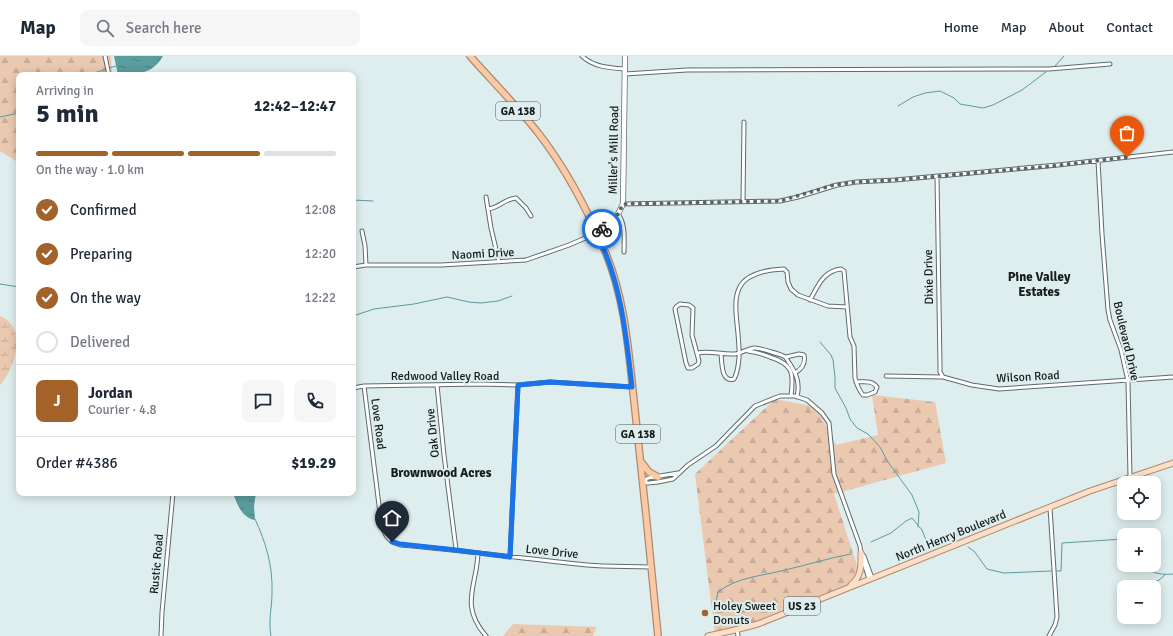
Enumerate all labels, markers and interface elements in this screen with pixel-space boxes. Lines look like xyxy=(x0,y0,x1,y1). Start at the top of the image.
search box xyxy=(80,10,360,46)
text: Map xyxy=(20,16,56,40)
icon: search xyxy=(94,17,116,39)
text: Search here xyxy=(126,19,201,37)
text: Home xyxy=(944,19,979,36)
text: Map xyxy=(1001,19,1026,36)
text: About xyxy=(1048,19,1084,36)
text: Contact xyxy=(1106,19,1153,36)
text: Arriving in xyxy=(36,83,94,99)
text: 12:42–12:47 xyxy=(254,97,336,115)
text: 5 min xyxy=(36,98,99,130)
road number: GA 138 xyxy=(496,102,540,120)
street label: Miller's Mill Road xyxy=(606,106,622,194)
pin xyxy=(1110,116,1144,157)
icon: bag xyxy=(1116,122,1138,144)
text: On the way · 1.0 km xyxy=(36,162,144,178)
icon: check xyxy=(36,199,58,221)
text: Confirmed xyxy=(70,201,137,219)
text: 12:08 xyxy=(304,202,336,218)
courier xyxy=(582,209,622,249)
icon: bike xyxy=(591,218,613,240)
icon: check xyxy=(36,243,58,265)
text: Preparing xyxy=(70,245,133,263)
street label: Naomi Drive xyxy=(451,245,515,263)
text: 12:20 xyxy=(304,246,336,262)
street label: Dixie Drive xyxy=(921,249,937,305)
district label: Pine Valley Estates xyxy=(1008,269,1071,300)
icon: check xyxy=(36,287,58,309)
text: On the way xyxy=(70,289,141,307)
text: 12:22 xyxy=(304,290,336,306)
street label: Boulevard Drive xyxy=(1110,300,1142,382)
text: Delivered xyxy=(70,333,130,351)
street label: Wilson Road xyxy=(996,368,1060,386)
street label: Redwood Valley Road xyxy=(391,369,499,384)
button: chat xyxy=(242,380,284,422)
button: phone xyxy=(294,380,336,422)
text: Jordan xyxy=(88,384,133,402)
text: J xyxy=(53,392,61,410)
street label: Love Road xyxy=(367,397,389,451)
text: Courier · 4.8 xyxy=(88,402,157,418)
street label: Oak Drive xyxy=(423,408,443,458)
road number: GA 138 xyxy=(616,425,660,443)
text: Order #4386 xyxy=(36,454,118,472)
text: $19.29 xyxy=(291,454,336,472)
district label: Brownwood Acres xyxy=(390,465,492,481)
map controls xyxy=(1117,476,1161,624)
button: locate xyxy=(1117,476,1161,520)
pin xyxy=(375,501,409,542)
icon: home xyxy=(381,507,403,529)
street label: North Henry Boulevard xyxy=(894,507,1008,565)
button: + xyxy=(1117,528,1161,572)
street label: Rustic Road xyxy=(147,533,167,595)
street label: Love Drive xyxy=(525,542,579,562)
button: − xyxy=(1117,580,1161,624)
road number: US 23 xyxy=(784,597,820,615)
place label: Holey Sweet Donuts xyxy=(713,599,776,628)
marker: Holey Sweet Donuts xyxy=(700,608,710,618)

